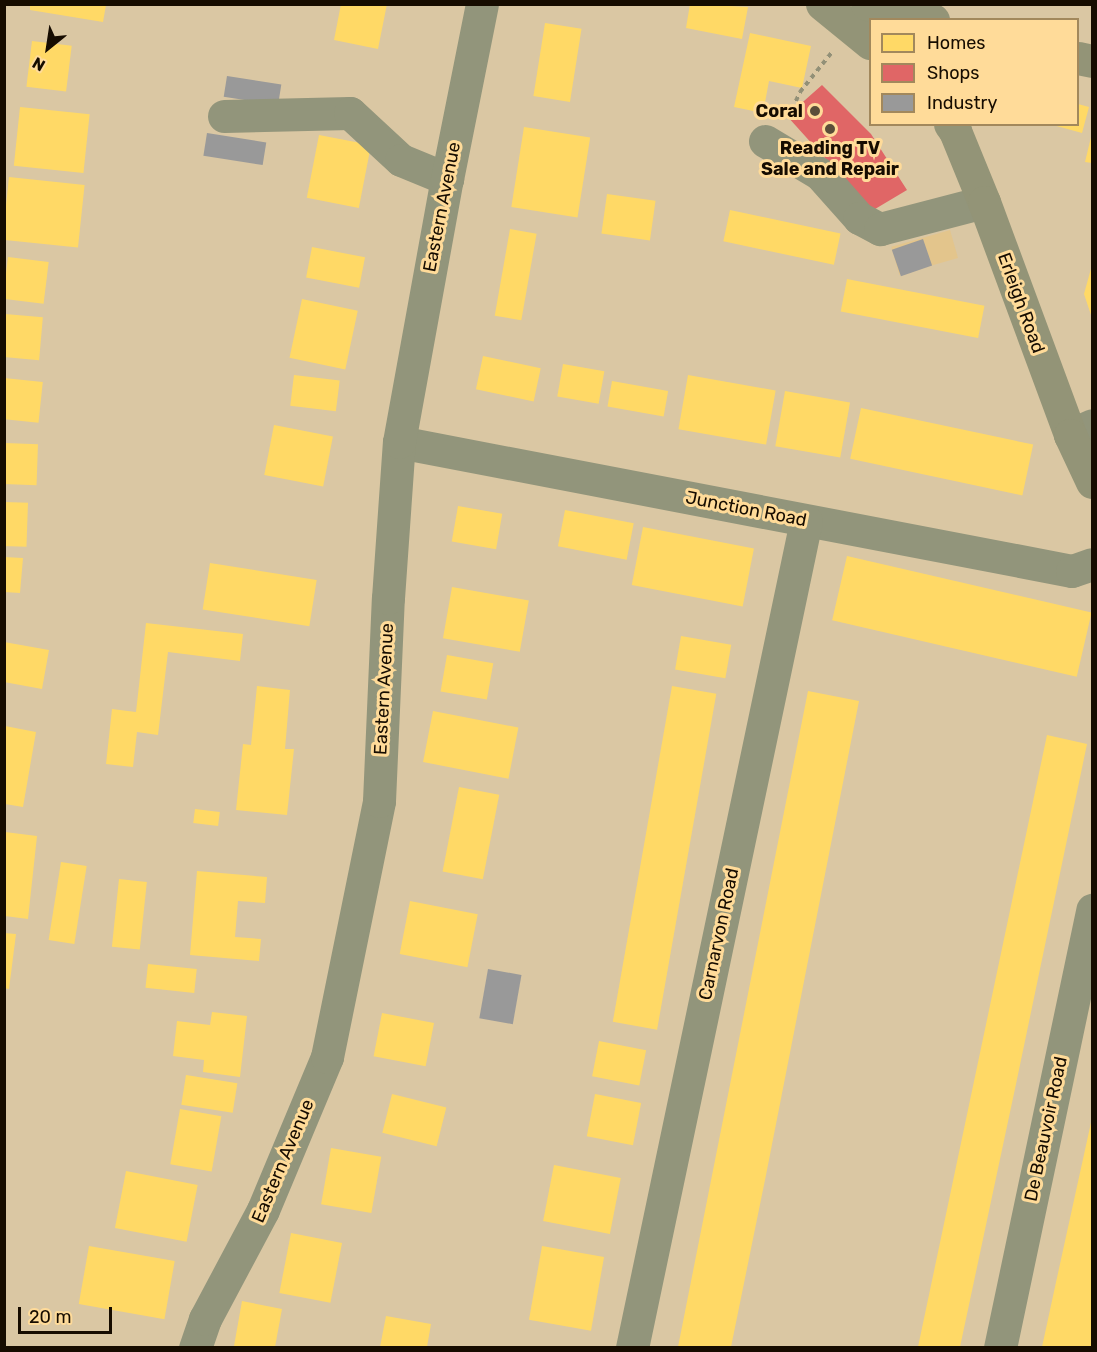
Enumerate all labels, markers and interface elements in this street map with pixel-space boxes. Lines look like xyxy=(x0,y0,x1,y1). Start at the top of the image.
north arrow xyxy=(18,18,78,78)
legend xyxy=(869,18,1079,126)
text: Homes xyxy=(927,32,985,54)
text: N xyxy=(29,53,48,75)
text: Shops xyxy=(927,62,979,84)
text: Industry xyxy=(927,92,997,114)
place label: Coral xyxy=(756,100,803,122)
marker: Coral xyxy=(808,104,822,118)
marker: Reading TV Sale and Repair xyxy=(823,122,837,136)
place label: Reading TV Sale and Repair xyxy=(761,138,899,180)
street label: Eastern Avenue xyxy=(419,140,465,274)
street label: Erleigh Road xyxy=(993,250,1049,356)
street label: Junction Road xyxy=(684,487,808,531)
street label: Eastern Avenue xyxy=(370,622,398,756)
street label: Carnarvon Road xyxy=(694,866,744,1002)
street label: De Beauvoir Road xyxy=(1020,1054,1072,1204)
street label: Eastern Avenue xyxy=(247,1096,319,1226)
scale bar xyxy=(21,1295,116,1333)
text: 20 m xyxy=(29,1306,71,1328)

